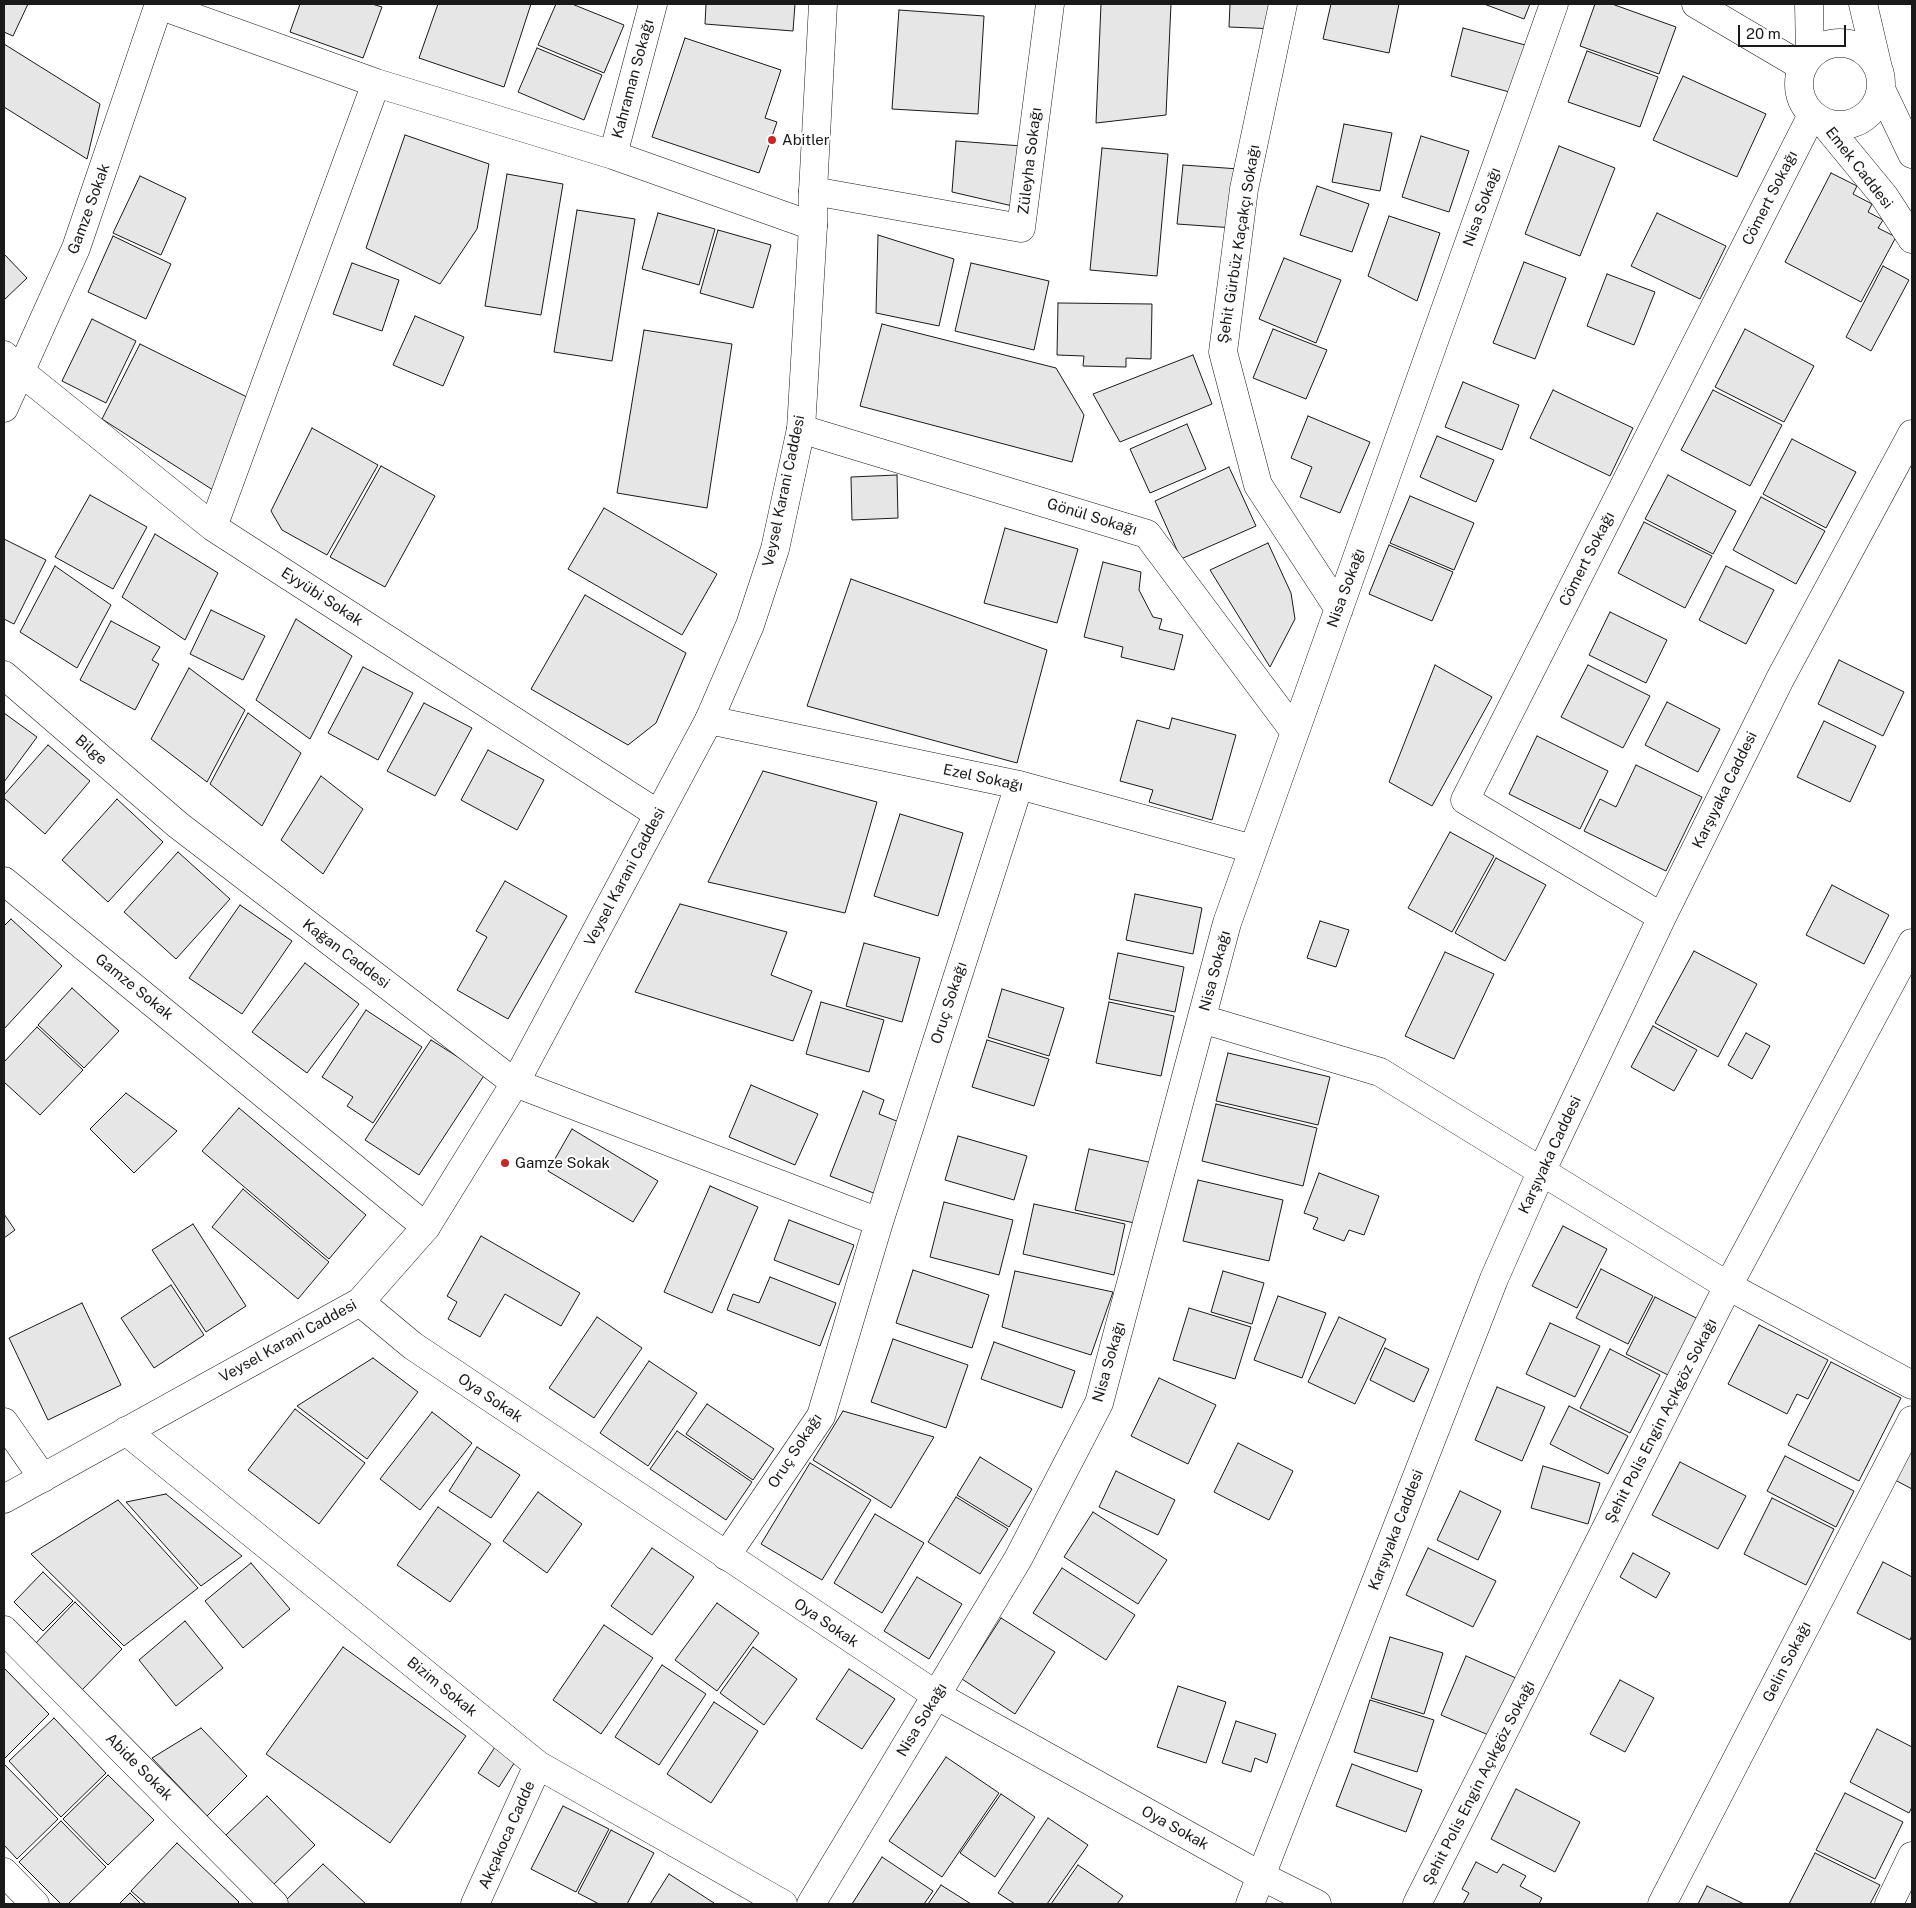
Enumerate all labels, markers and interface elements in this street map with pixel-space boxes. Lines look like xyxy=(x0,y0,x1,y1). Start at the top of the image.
scale bar xyxy=(1741,15,1848,47)
street label: Kahraman Sokağı xyxy=(608,18,658,140)
text: 20 m xyxy=(1746,25,1781,42)
street label: Züleyha Sokağı xyxy=(1015,107,1045,215)
street label: Emek Caddesi xyxy=(1821,124,1897,212)
place label: Abitler xyxy=(782,131,830,149)
marker: Abitler xyxy=(766,134,778,146)
street label: Şehit Gürbüz Kaçakçı Sokağı xyxy=(1214,143,1264,345)
street label: Cömert Sokağı xyxy=(1739,148,1801,248)
street label: Gamze Sokak xyxy=(64,161,114,257)
street label: Nisa Sokağı xyxy=(1459,165,1505,249)
street label: Veysel Karani Caddesi xyxy=(759,414,809,568)
street label: Gönül Sokağı xyxy=(1045,495,1139,539)
street label: Cömert Sokağı xyxy=(1556,509,1618,609)
street label: Nisa Sokağı xyxy=(1323,546,1369,630)
street label: Eyyübi Sokak xyxy=(278,564,366,630)
street label: Karşıyaka Caddesi xyxy=(1689,729,1761,851)
street label: Bilge xyxy=(71,731,111,769)
street label: Ezel Sokağı xyxy=(941,761,1025,795)
street label: Veysel Karani Caddesi xyxy=(581,805,669,949)
street label: Kağan Caddesi xyxy=(299,915,393,993)
street label: Nisa Sokağı xyxy=(1196,929,1234,1013)
street label: Gamze Sokak xyxy=(91,950,177,1024)
street label: Oruç Sokağı xyxy=(927,960,971,1046)
street label: Karşıyaka Caddesi xyxy=(1515,1093,1585,1217)
place label: Gamze Sokak xyxy=(515,1154,610,1172)
marker: Gamze Sokak xyxy=(499,1157,511,1169)
street label: Veysel Karani Caddesi xyxy=(216,1296,360,1386)
street label: Şehit Polis Engin Açıkgöz Sokağı xyxy=(1601,1316,1721,1526)
street label: Nisa Sokağı xyxy=(1089,1320,1129,1404)
street label: Oya Sokak xyxy=(454,1370,526,1426)
street label: Oruç Sokağı xyxy=(764,1410,826,1492)
street label: Karşıyaka Caddesi xyxy=(1365,1467,1427,1593)
street label: Oya Sokak xyxy=(790,1595,862,1651)
street label: Gelin Sokağı xyxy=(1759,1619,1815,1705)
street label: Bizim Sokak xyxy=(403,1653,481,1721)
street label: Şehit Polis Engin Açıkgöz Sokağı xyxy=(1419,1678,1539,1888)
street label: Nisa Sokağı xyxy=(893,1680,951,1760)
street label: Abide Sokak xyxy=(102,1730,176,1804)
street label: Akçakoca Cadde xyxy=(475,1778,539,1892)
street label: Oya Sokak xyxy=(1138,1802,1212,1854)

